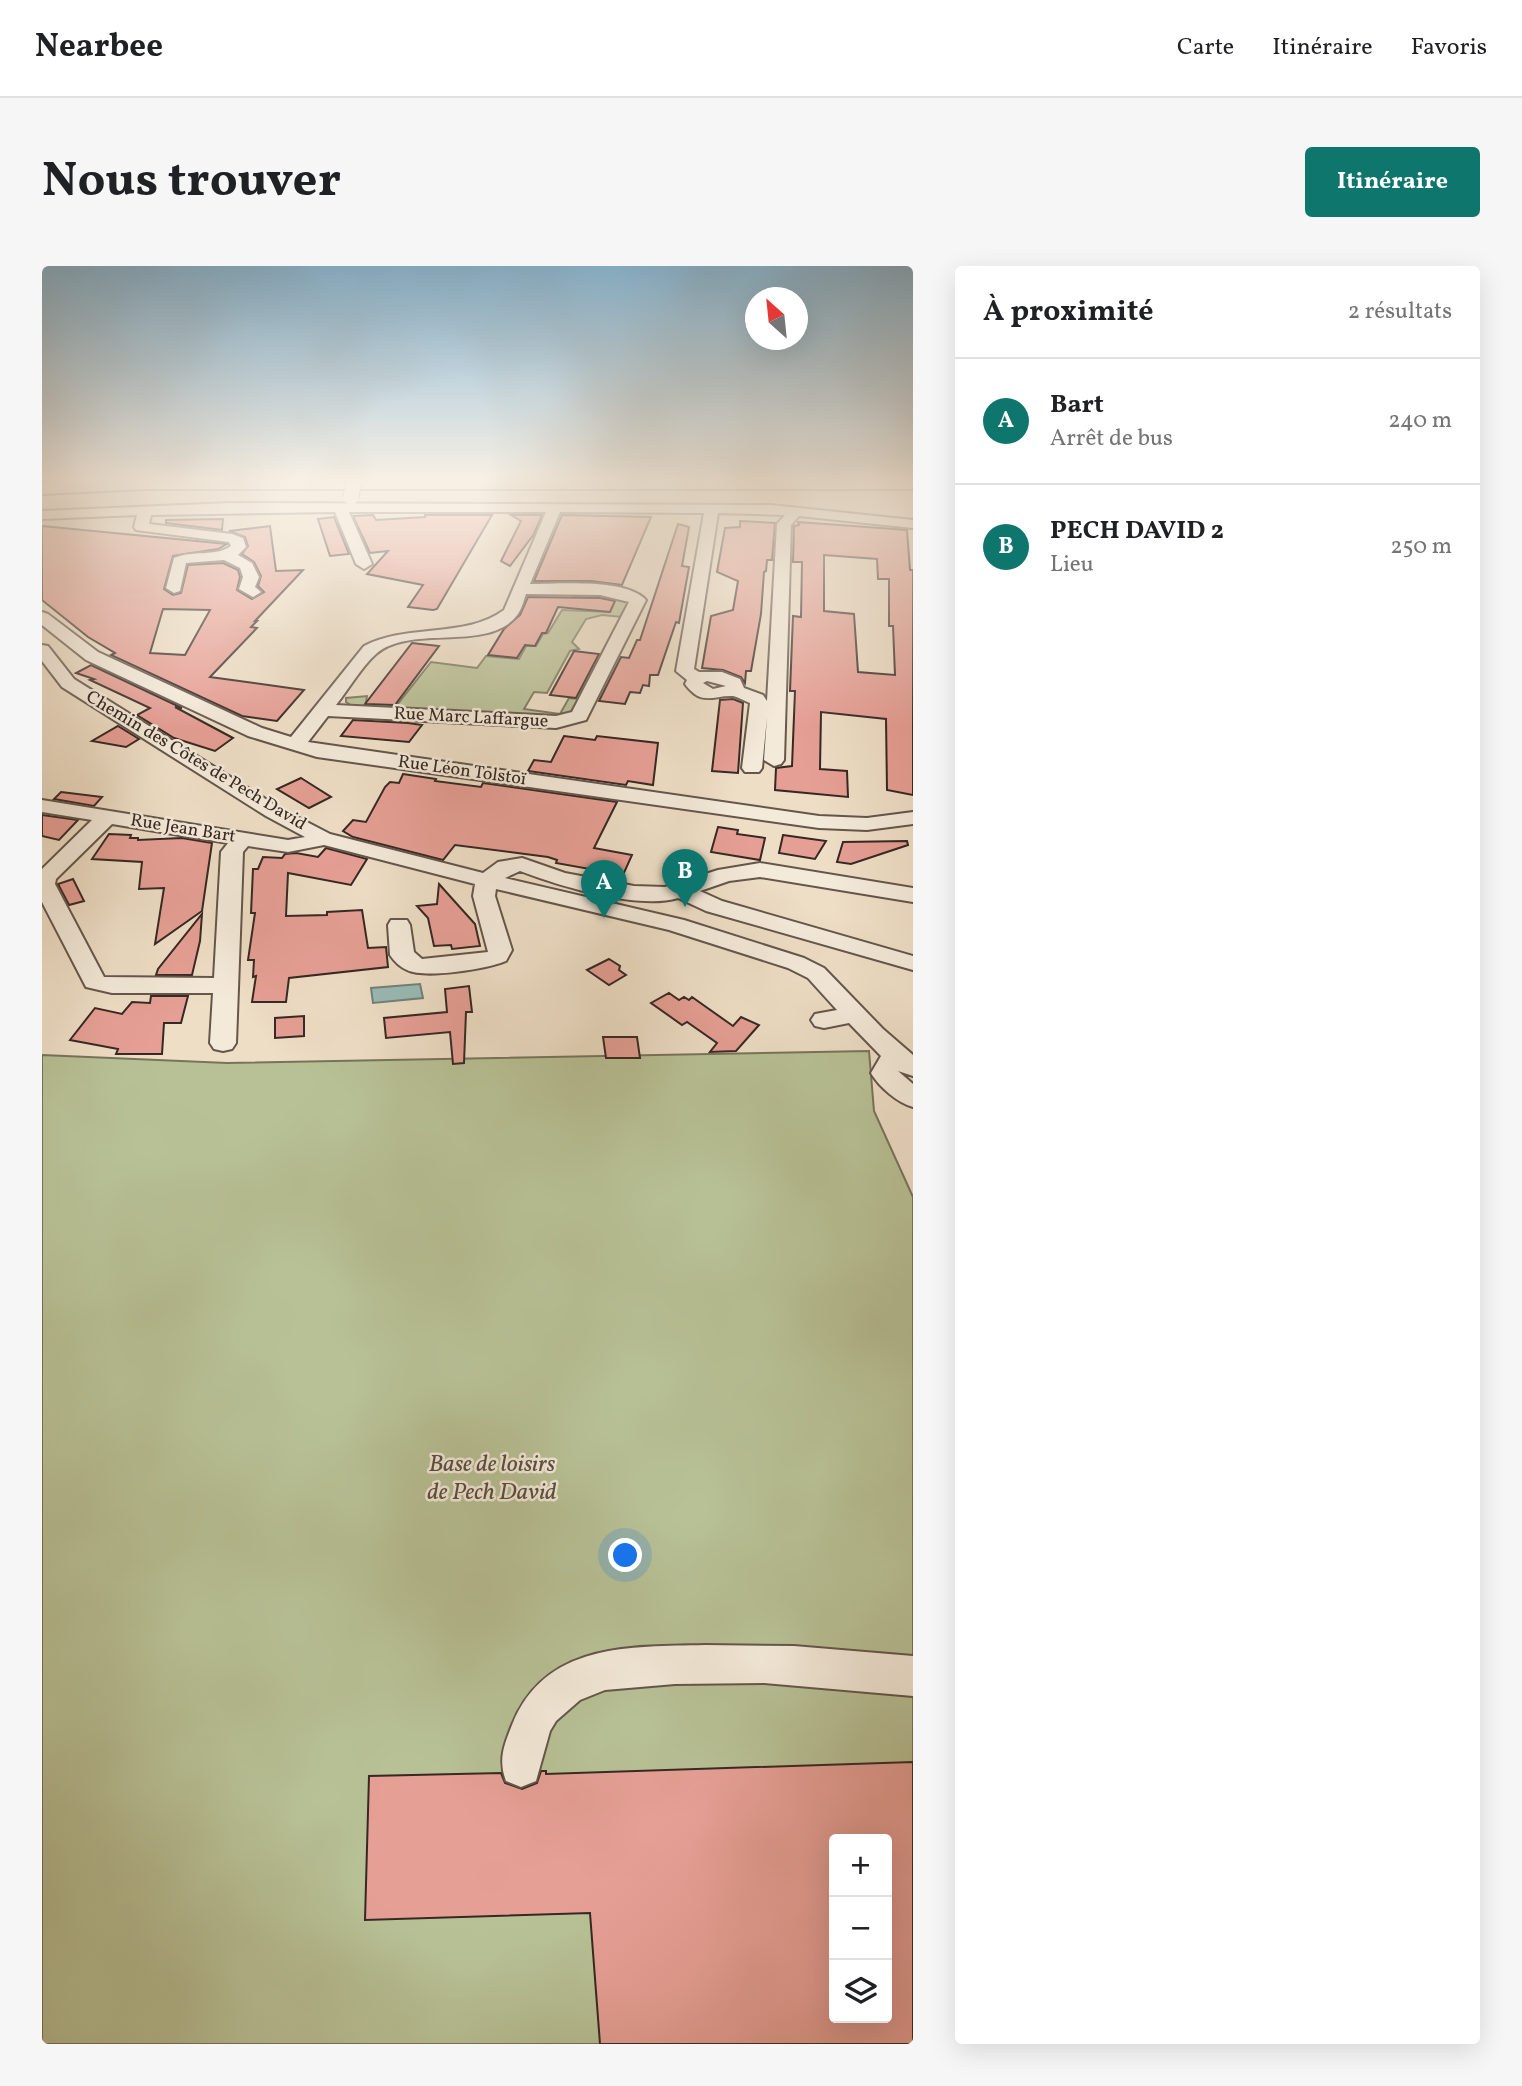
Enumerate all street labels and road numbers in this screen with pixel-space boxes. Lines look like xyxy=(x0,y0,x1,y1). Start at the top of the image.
street label: Chemin des Côtes de Pech David xyxy=(81,685,311,837)
street label: Rue Marc Laffargue xyxy=(393,701,549,735)
street label: Rue Léon Tolstoï xyxy=(396,750,528,792)
street label: Rue Jean Bart xyxy=(128,808,238,850)

